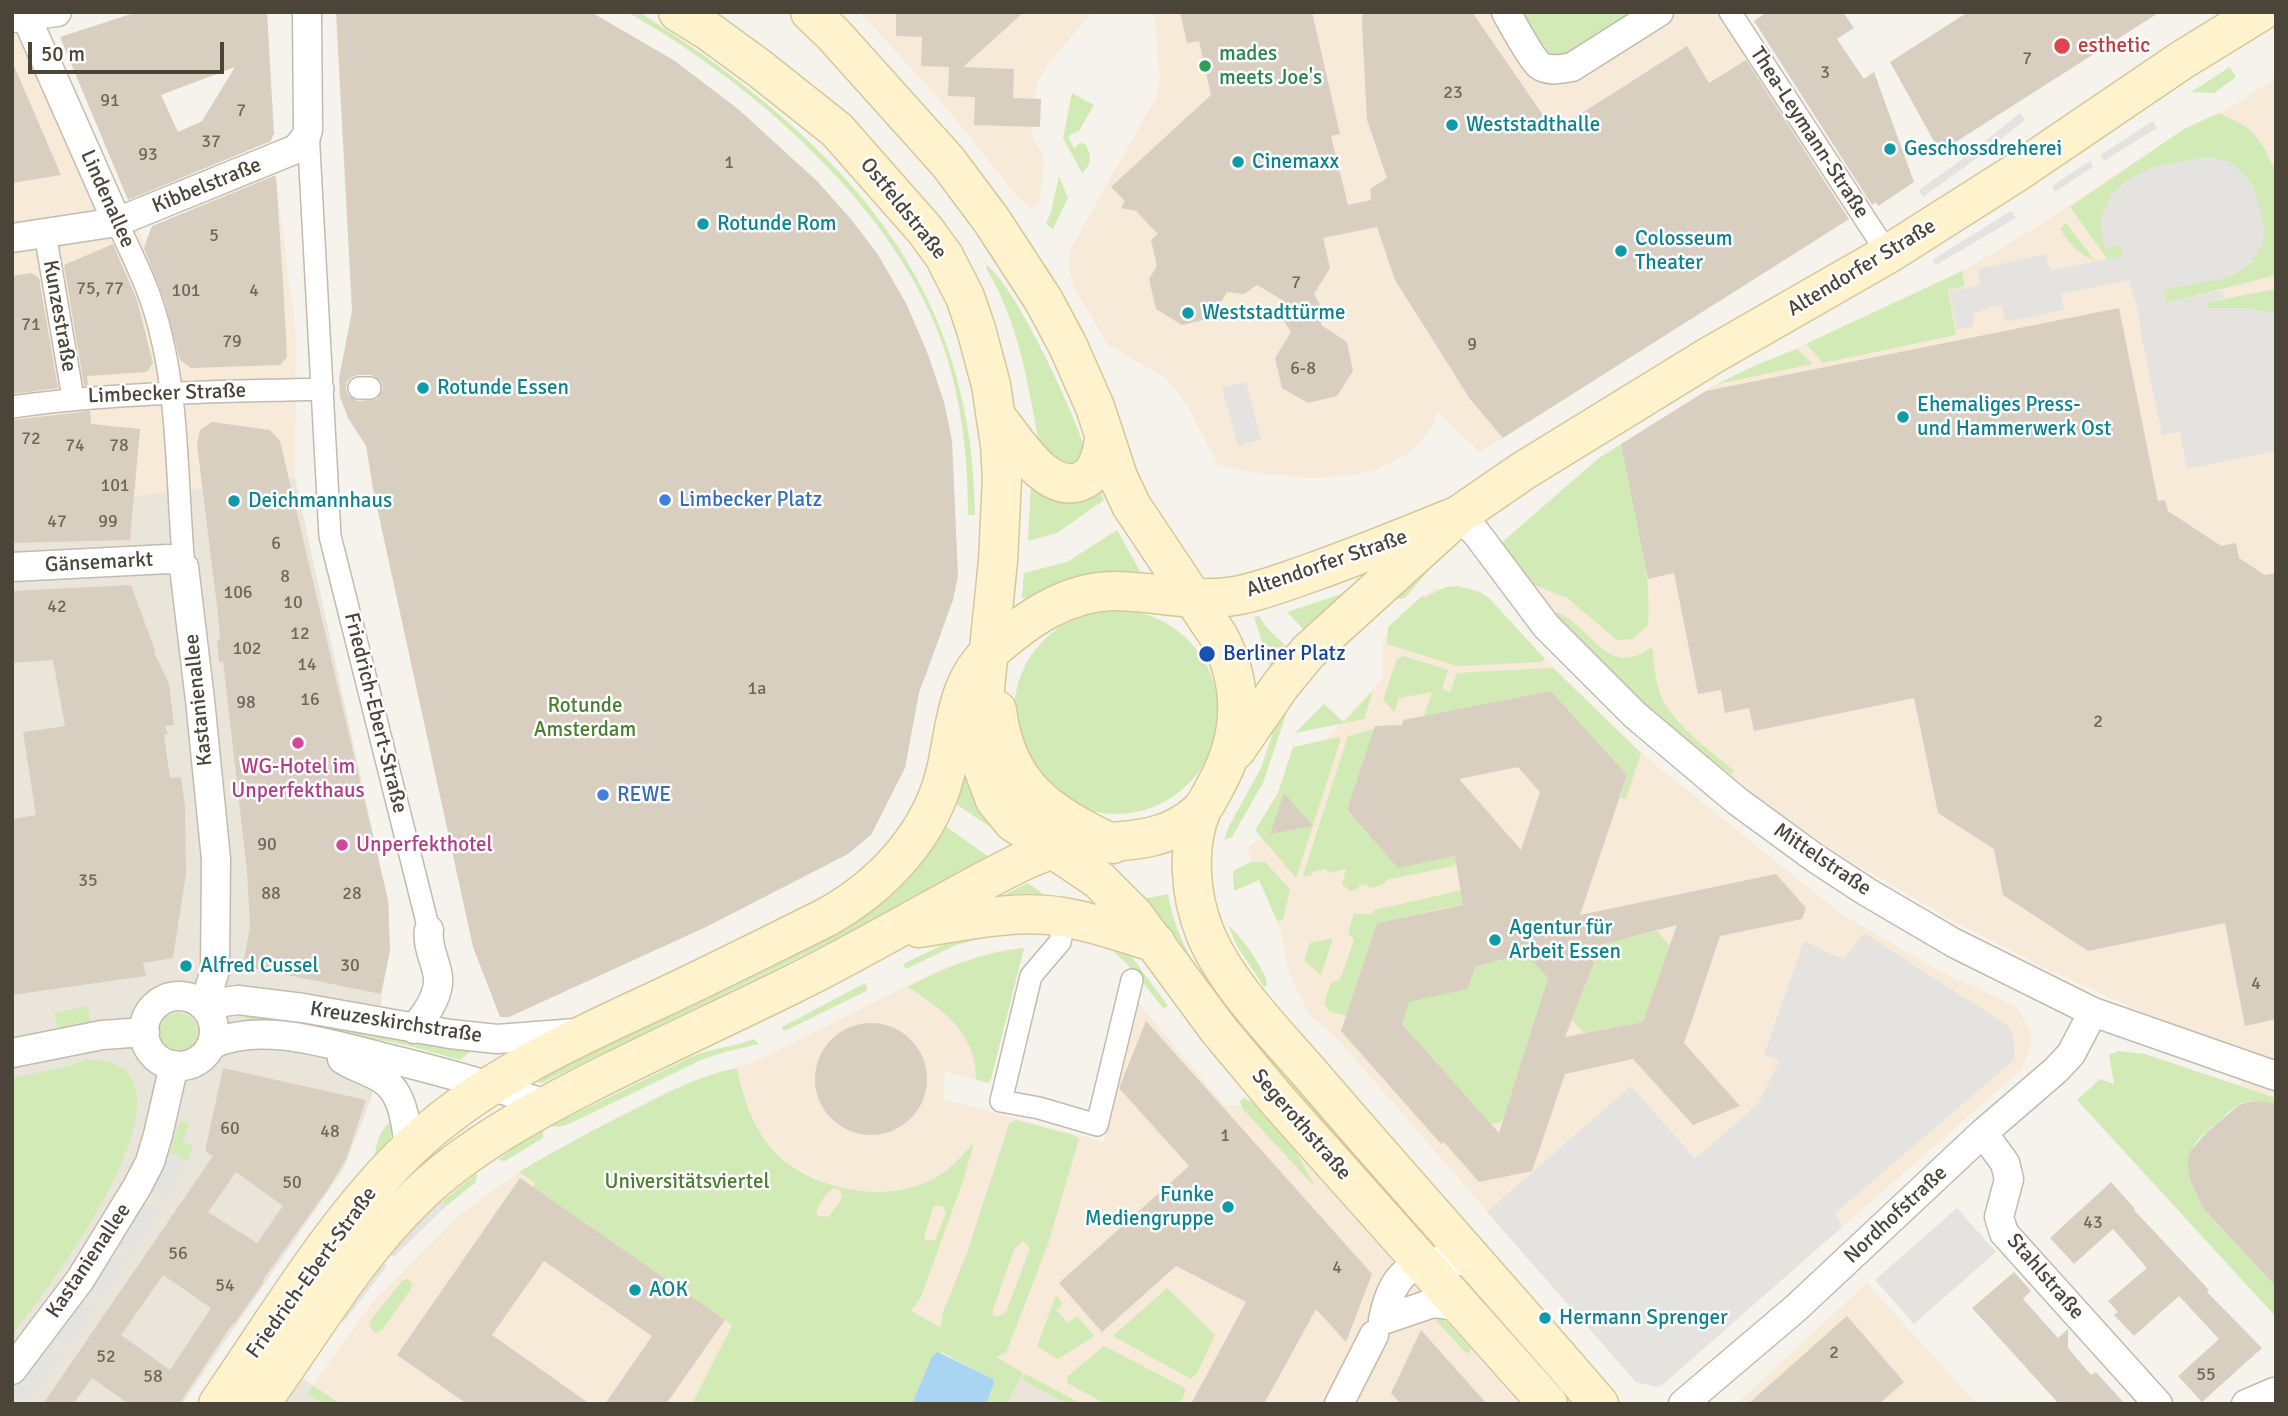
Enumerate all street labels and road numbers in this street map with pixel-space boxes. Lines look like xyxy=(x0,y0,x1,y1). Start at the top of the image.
street label: Thea-Leymann-Straße xyxy=(1744,43,1874,223)
street label: Lindenallee xyxy=(74,146,140,252)
street label: Kibbelstraße xyxy=(149,153,265,219)
street label: Ostfeldstraße xyxy=(854,153,952,265)
street label: Altendorfer Straße xyxy=(1783,214,1941,322)
street label: Kunzestraße xyxy=(37,258,81,374)
street label: Limbecker Straße xyxy=(87,379,247,409)
street label: Altendorfer Straße xyxy=(1243,525,1411,603)
street label: Gänsemarkt xyxy=(44,548,154,578)
street label: Friedrich-Ebert-Straße xyxy=(338,610,412,816)
street label: Kastanienallee xyxy=(180,633,218,767)
street label: Mittelstraße xyxy=(1768,818,1876,902)
street label: Kreuzeskirchstraße xyxy=(308,997,484,1049)
street label: Segerothstraße xyxy=(1246,1064,1356,1186)
street label: Nordhofstraße xyxy=(1839,1161,1953,1269)
street label: Friedrich-Ebert-Straße xyxy=(241,1182,383,1364)
street label: Kastanienallee xyxy=(41,1199,137,1323)
street label: Stahlstraße xyxy=(2001,1229,2089,1325)

